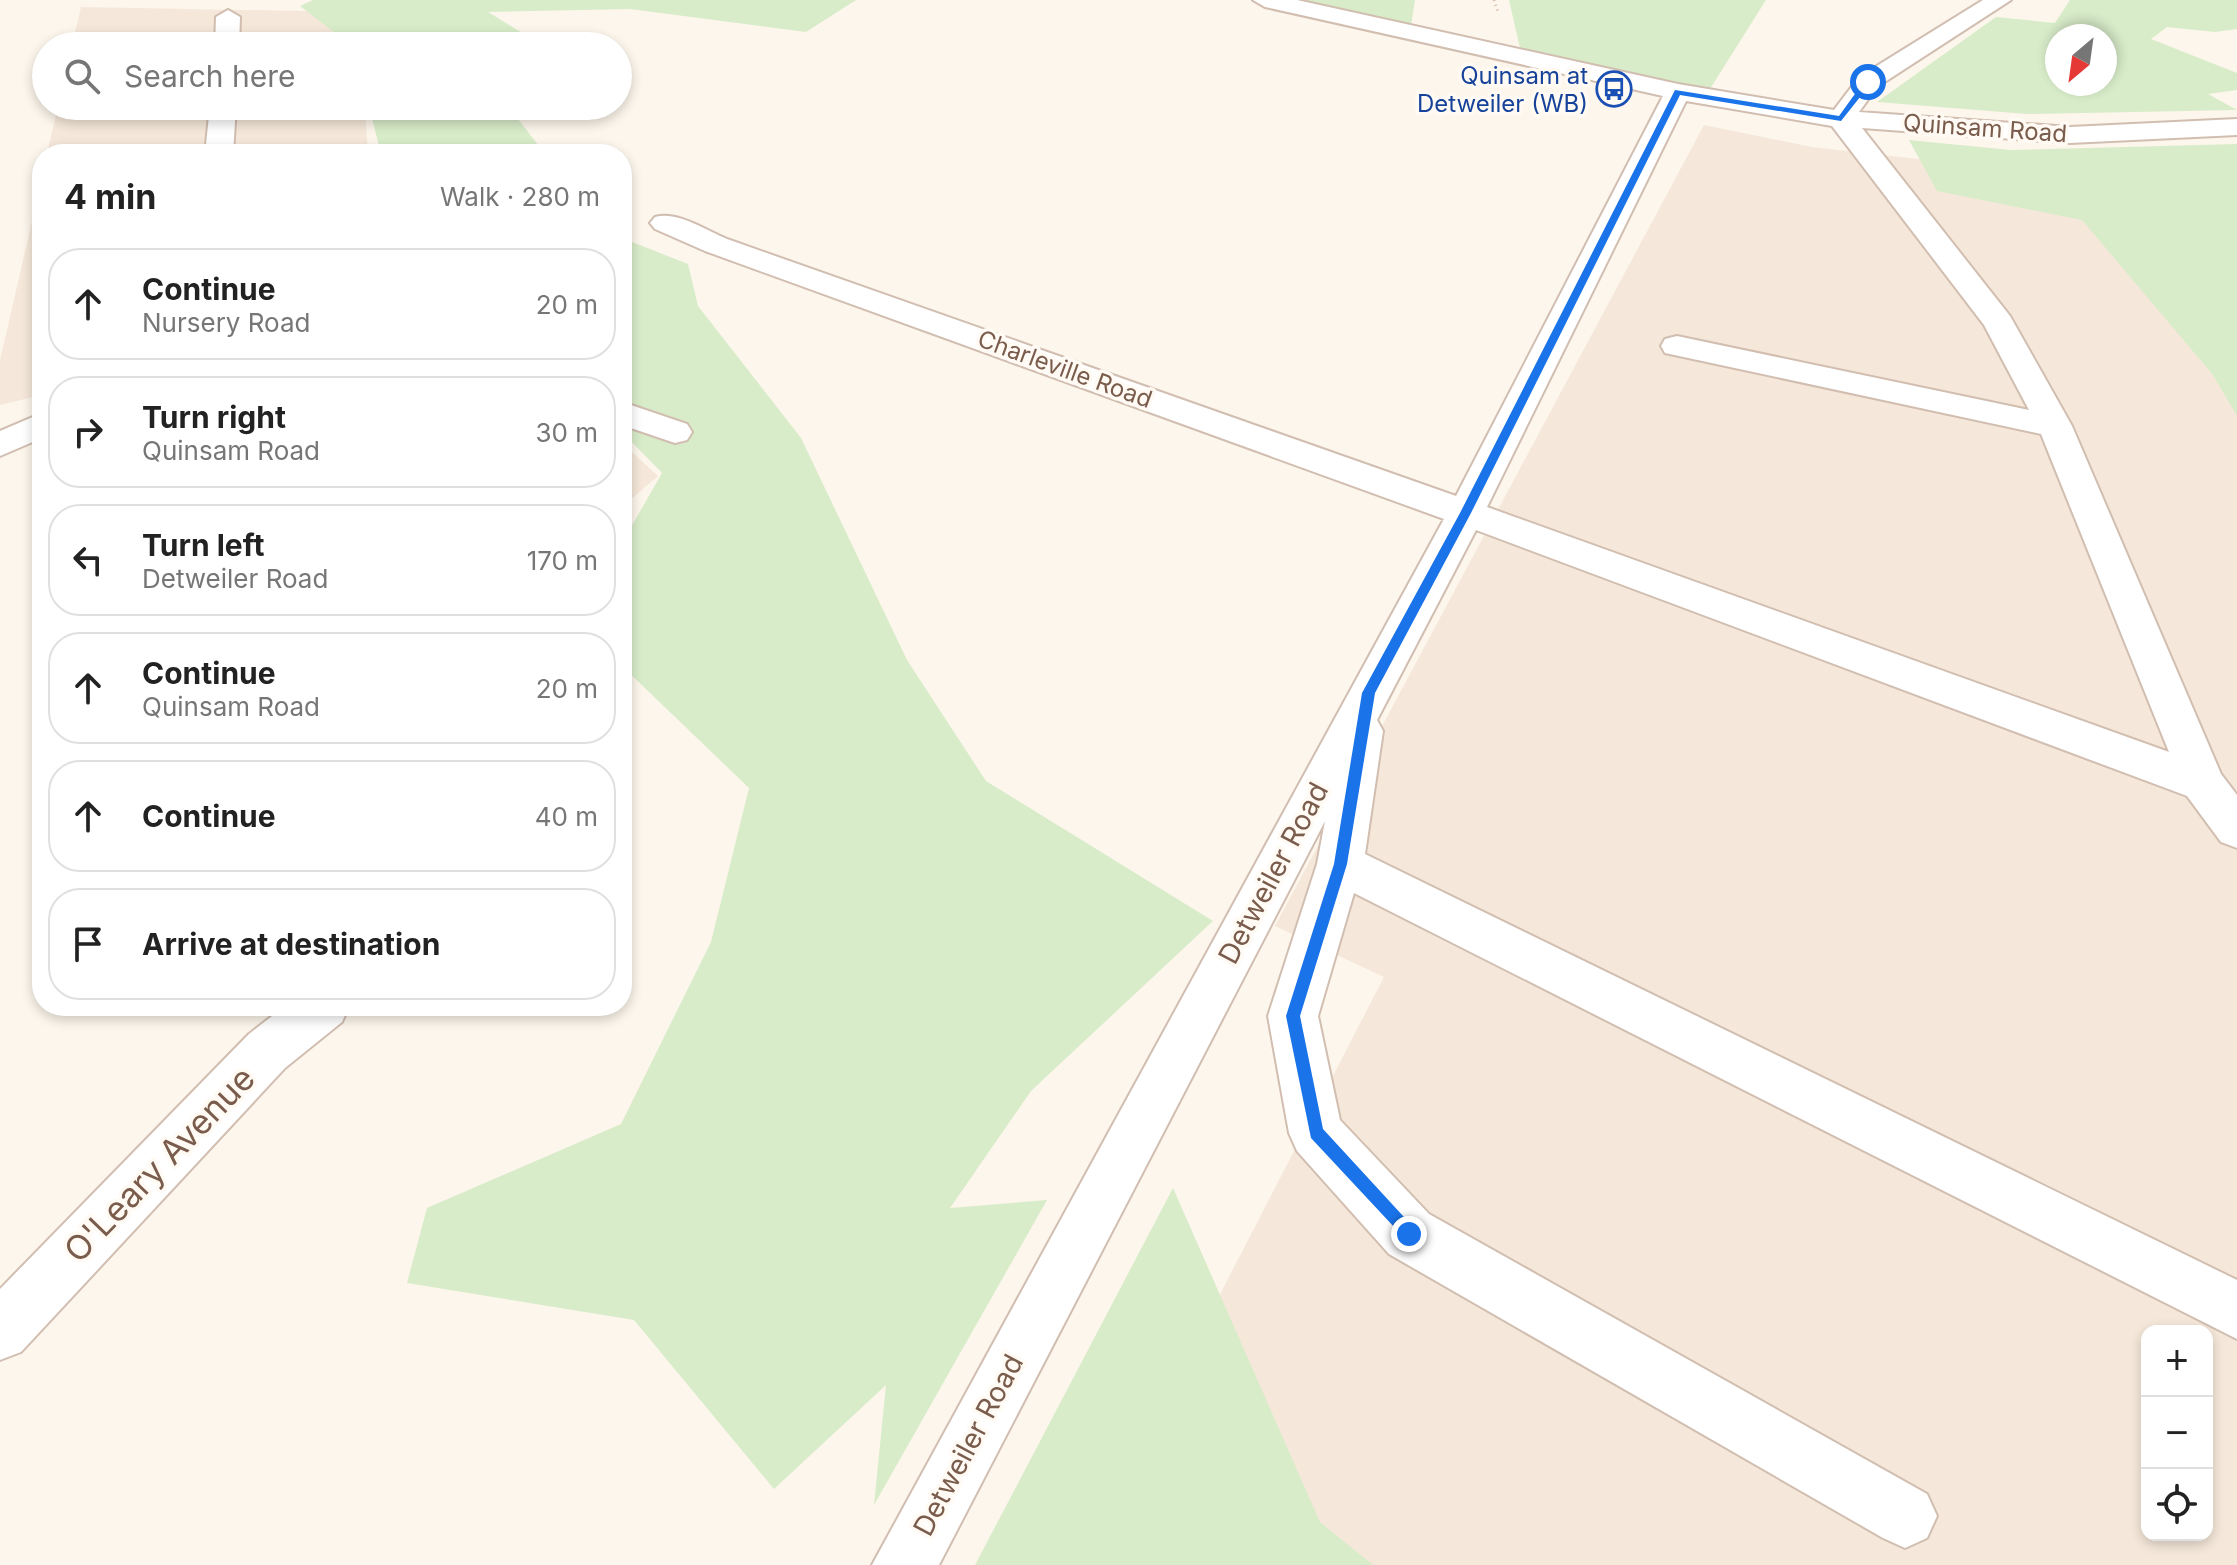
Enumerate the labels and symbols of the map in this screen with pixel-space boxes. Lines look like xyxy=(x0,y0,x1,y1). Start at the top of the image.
north arrow xyxy=(2045,24,2117,96)
place label: Quinsam at Detweiler (WB) xyxy=(1417,61,1588,118)
route start xyxy=(1850,64,1886,100)
bus stop icon: Quinsam at Detweiler (WB) xyxy=(1595,70,1633,108)
street label: Quinsam Road xyxy=(1902,108,2068,148)
street label: Charleville Road xyxy=(974,324,1156,414)
street label: Detweiler Road xyxy=(1211,776,1335,970)
street label: O'Leary Avenue xyxy=(55,1058,263,1270)
route end xyxy=(1391,1216,1427,1252)
street label: Detweiler Road xyxy=(906,1348,1030,1542)

